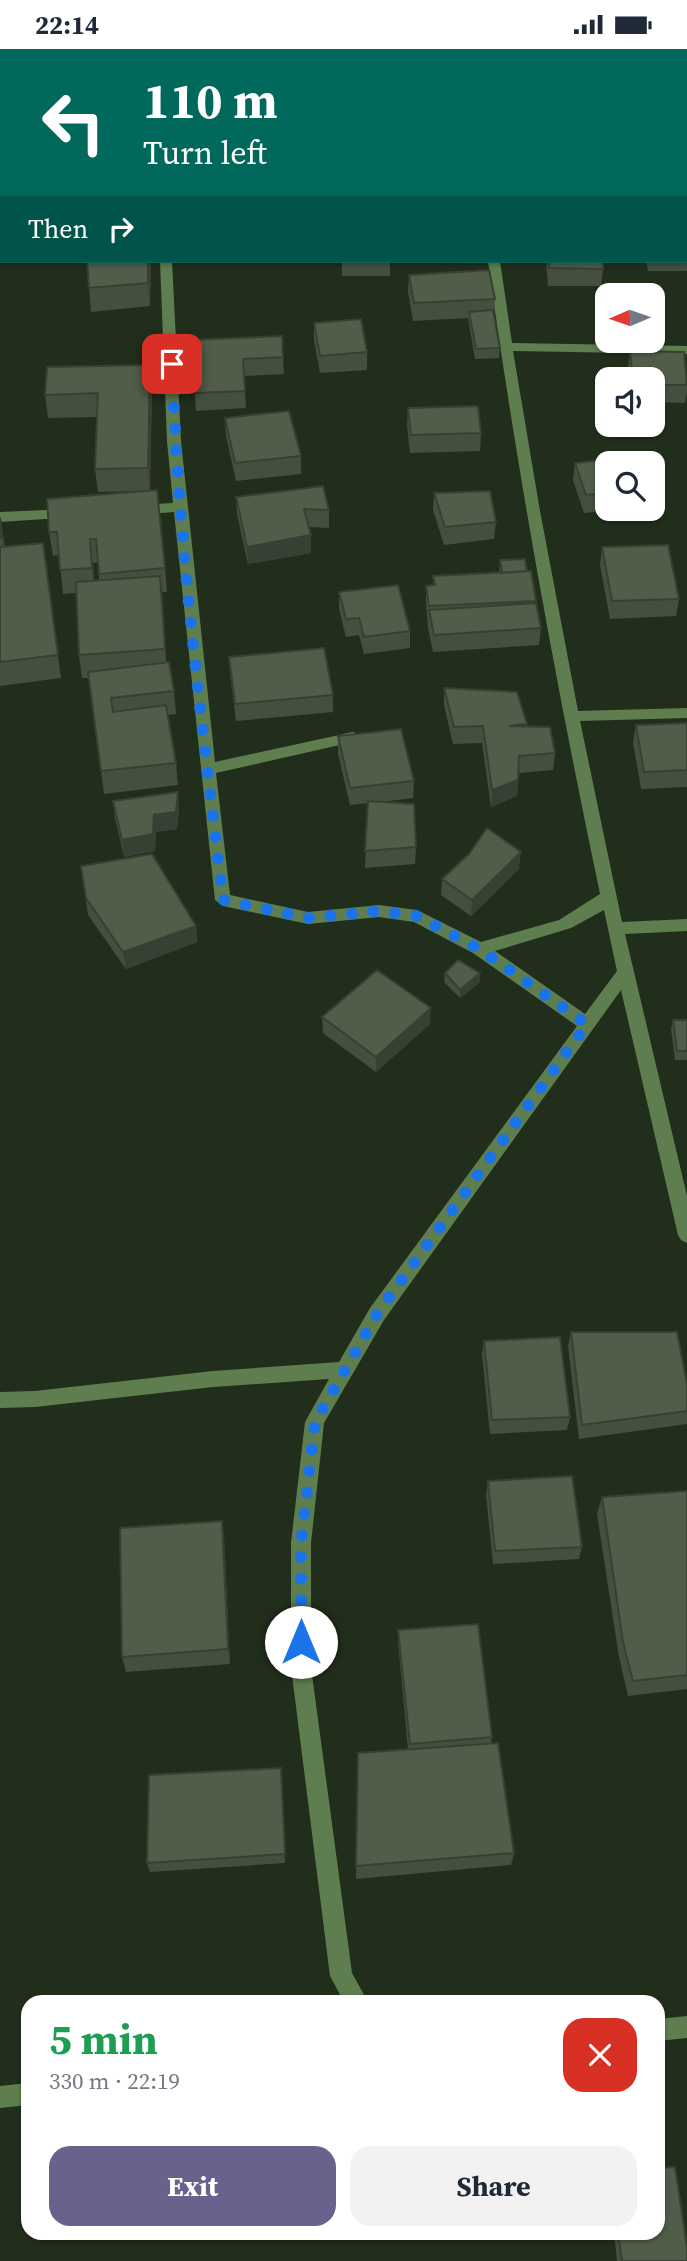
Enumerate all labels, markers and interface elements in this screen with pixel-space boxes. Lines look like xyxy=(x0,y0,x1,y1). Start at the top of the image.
text: 22:14 xyxy=(35,7,99,43)
text: 110 m xyxy=(143,67,278,134)
icon: left xyxy=(28,77,119,168)
text: Turn left xyxy=(143,131,267,175)
icon: right xyxy=(102,210,140,248)
text: Then xyxy=(28,211,88,247)
north arrow xyxy=(595,283,665,353)
map controls xyxy=(595,283,665,521)
pin xyxy=(142,334,202,394)
icon: arrive xyxy=(153,345,191,383)
button: sound xyxy=(595,367,665,437)
button: search xyxy=(595,451,665,521)
position arrow xyxy=(264,1605,338,1679)
text: 5 min xyxy=(49,2010,158,2068)
button: close xyxy=(563,2018,637,2092)
text: 330 m · 22:19 xyxy=(49,2065,180,2097)
button: Exit xyxy=(49,2146,336,2226)
button: Share xyxy=(350,2146,637,2226)

